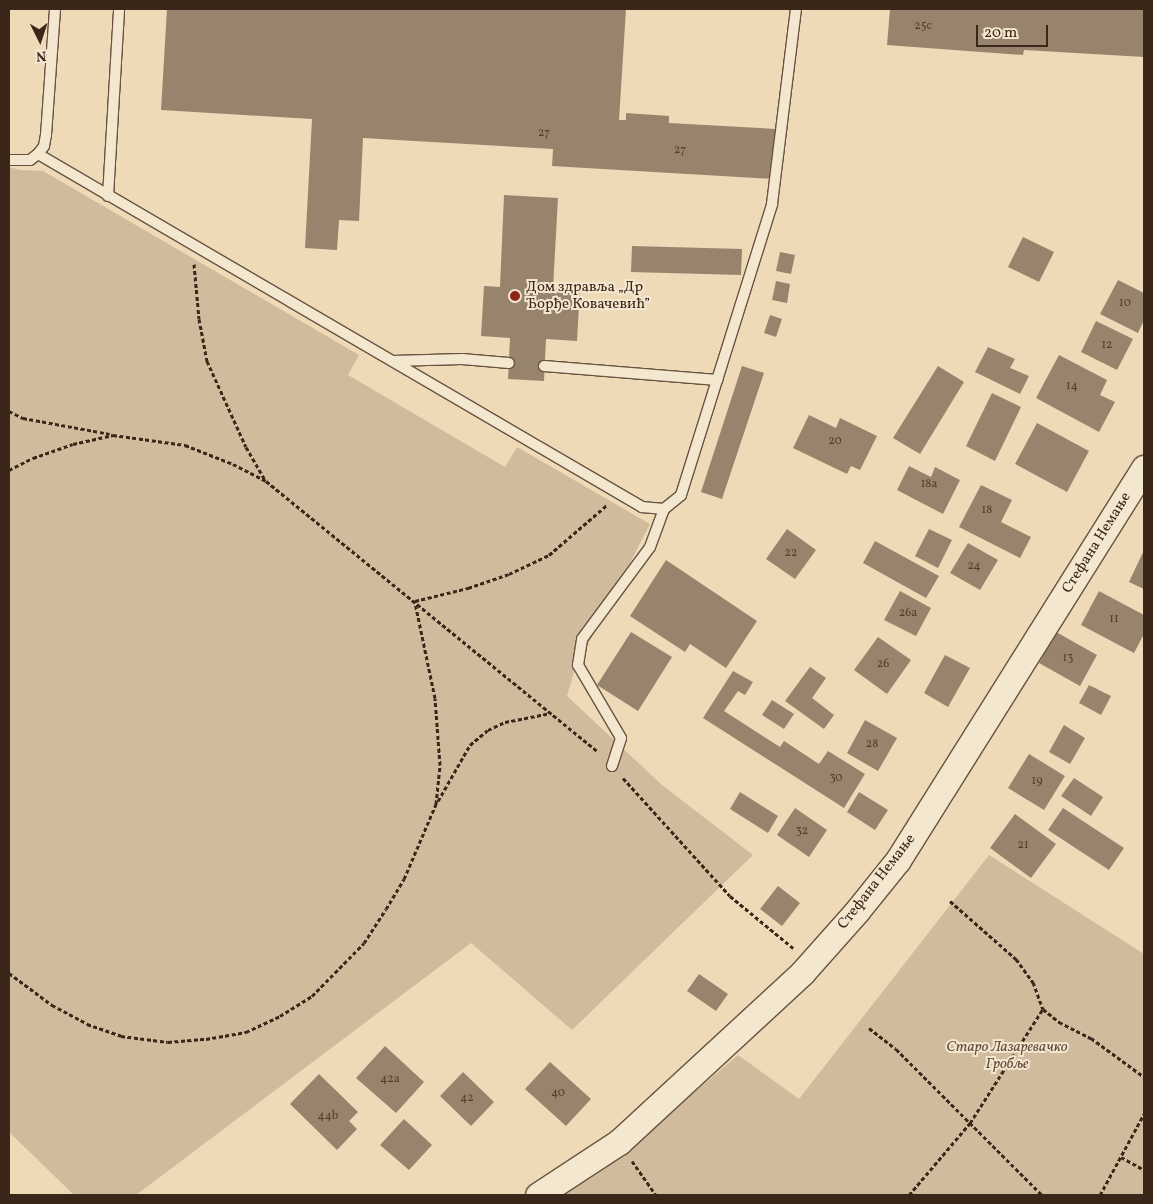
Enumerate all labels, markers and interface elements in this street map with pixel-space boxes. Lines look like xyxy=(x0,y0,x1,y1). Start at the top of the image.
north arrow xyxy=(15,15,65,65)
scale bar xyxy=(978,15,1050,47)
house number: 25c xyxy=(914,20,932,34)
text: 20 m xyxy=(984,23,1017,44)
text: N xyxy=(35,46,47,65)
house number: 27 xyxy=(538,127,550,141)
house number: 27 xyxy=(674,144,686,158)
place label: Дом здравља „Др Ђорђе Ковачевић” xyxy=(526,278,650,313)
marker: Дом здравља „Др Ђорђе Ковачевић” xyxy=(508,289,522,303)
house number: 10 xyxy=(1119,297,1131,311)
house number: 12 xyxy=(1101,339,1113,353)
house number: 14 xyxy=(1066,380,1078,394)
house number: 20 xyxy=(828,435,842,449)
house number: 18a xyxy=(921,478,937,492)
street label: Стефана Немање xyxy=(1059,489,1135,597)
house number: 18 xyxy=(982,504,992,518)
house number: 22 xyxy=(785,547,797,561)
house number: 24 xyxy=(967,560,981,574)
house number: 26a xyxy=(899,607,917,621)
house number: 11 xyxy=(1109,613,1119,627)
house number: 13 xyxy=(1063,652,1073,666)
house number: 26 xyxy=(877,658,889,672)
house number: 28 xyxy=(866,738,878,752)
house number: 30 xyxy=(829,772,843,786)
house number: 19 xyxy=(1032,775,1042,789)
house number: 32 xyxy=(796,825,808,839)
street label: Стефана Немање xyxy=(834,831,920,933)
house number: 21 xyxy=(1017,839,1029,853)
park label: Старо Лазаревачко Гробље xyxy=(946,1038,1068,1073)
house number: 42a xyxy=(380,1073,400,1087)
house number: 40 xyxy=(551,1087,565,1101)
house number: 42 xyxy=(460,1092,474,1106)
house number: 44b xyxy=(318,1110,338,1124)

